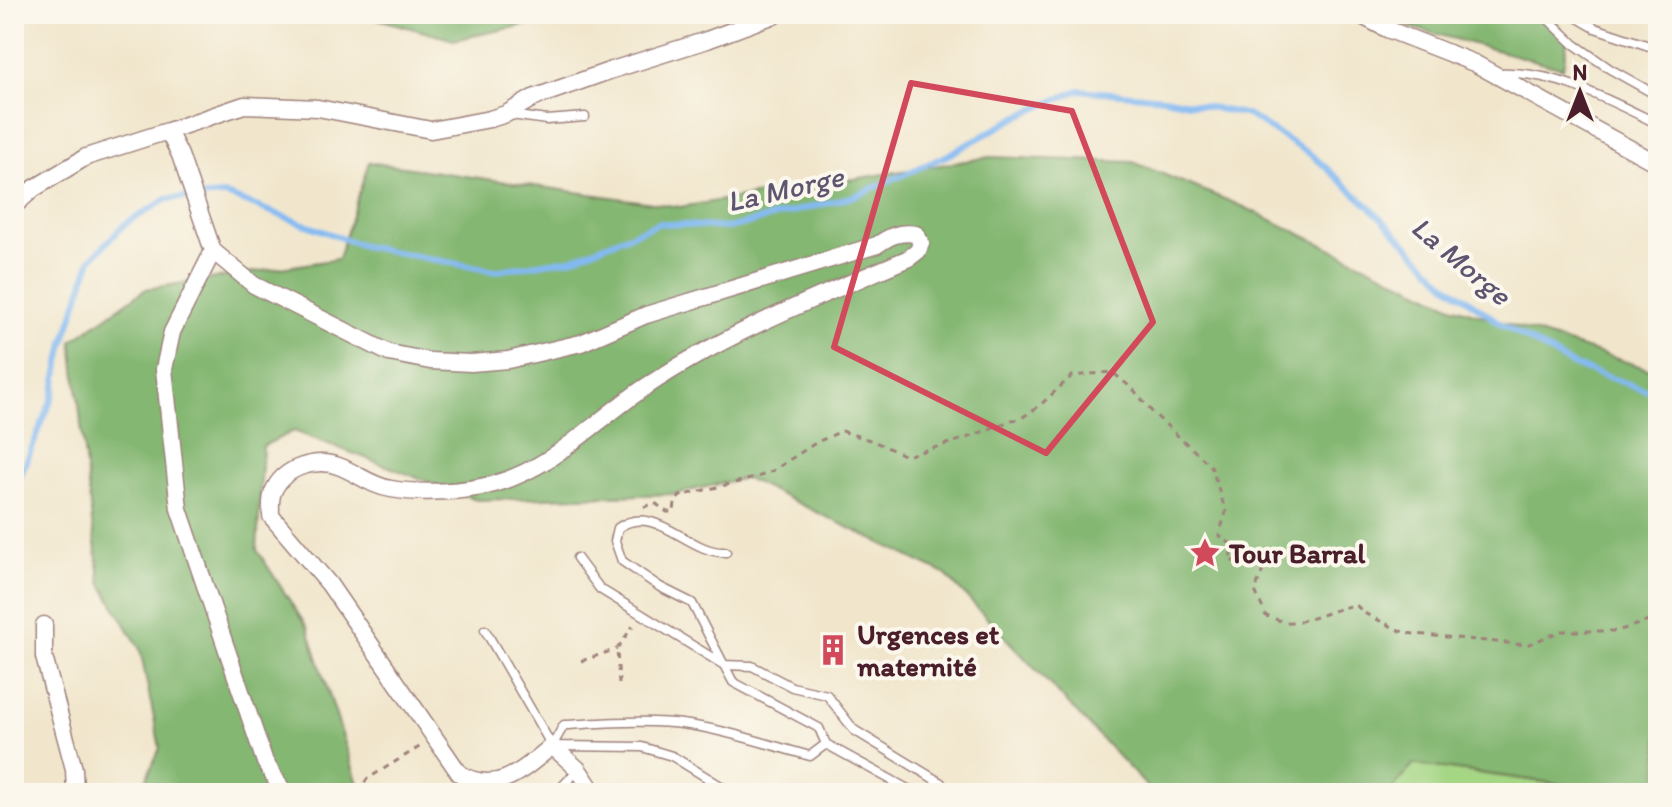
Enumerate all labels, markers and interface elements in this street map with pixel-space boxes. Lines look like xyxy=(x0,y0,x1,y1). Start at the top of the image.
north arrow xyxy=(1540,52,1620,132)
text: N xyxy=(1573,59,1587,86)
water label: La Morge xyxy=(723,157,848,220)
water label: La Morge xyxy=(1404,208,1520,314)
place icon: Tour Barral xyxy=(1188,536,1222,570)
place label: Tour Barral xyxy=(1228,536,1365,570)
place label: Urgences et maternité xyxy=(856,617,1000,683)
building icon: Urgences et maternité xyxy=(816,633,850,667)

